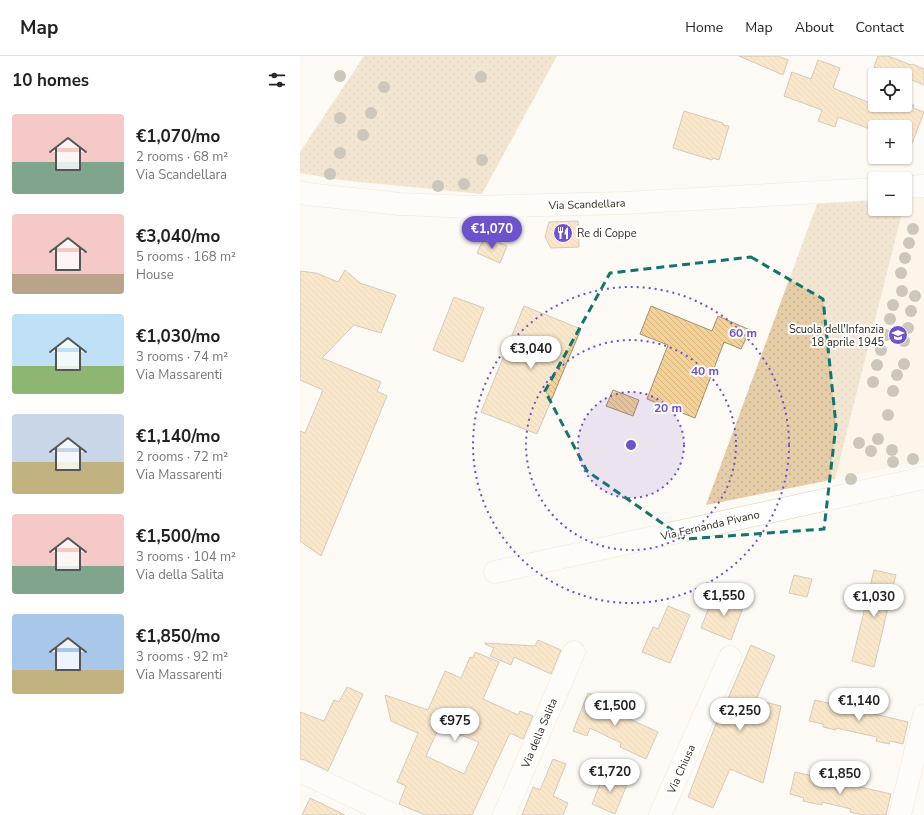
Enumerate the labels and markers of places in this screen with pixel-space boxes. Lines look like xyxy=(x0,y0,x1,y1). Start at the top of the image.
pin: €1,070 xyxy=(459,216,525,250)
restaurant icon: Re di Coppe xyxy=(552,222,574,244)
place label: Re di Coppe xyxy=(577,226,637,241)
place label: Scuola dell'Infanzia 18 aprile 1945 xyxy=(789,322,884,350)
school or university icon: Scuola dell'Infanzia 18 aprile 1945 xyxy=(887,324,909,346)
pin: €3,040 xyxy=(498,336,564,370)
centre of rings xyxy=(624,438,638,452)
pin: €1,550 xyxy=(691,583,757,617)
pin: €1,030 xyxy=(841,584,907,618)
pin: €1,140 xyxy=(826,688,892,722)
pin: €1,500 xyxy=(582,693,648,727)
pin: €2,250 xyxy=(707,698,773,732)
pin: €975 xyxy=(431,708,479,742)
pin: €1,720 xyxy=(577,759,643,793)
pin: €1,850 xyxy=(807,761,873,795)

